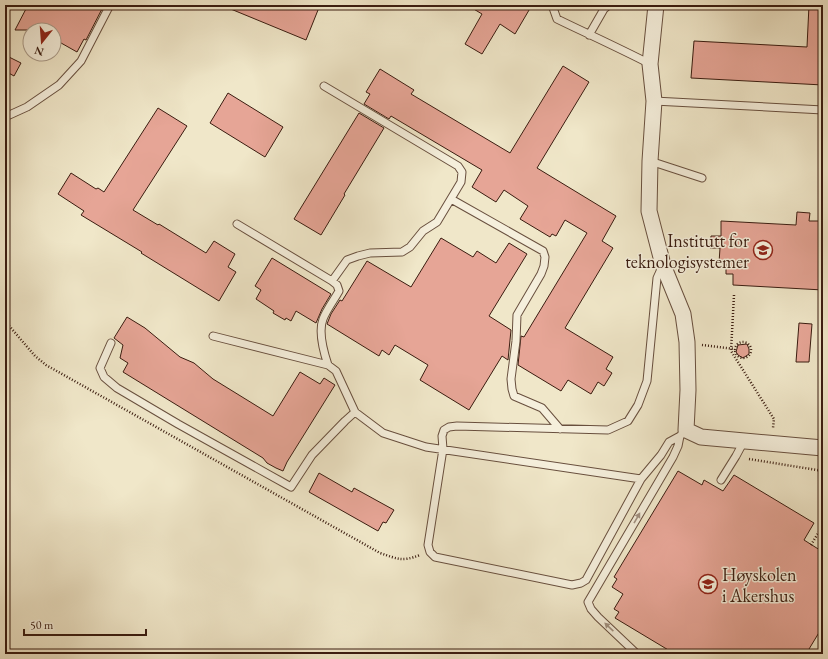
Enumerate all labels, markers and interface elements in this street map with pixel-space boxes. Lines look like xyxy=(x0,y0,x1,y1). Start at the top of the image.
north arrow xyxy=(22,22,62,62)
text: N xyxy=(33,44,45,60)
place label: Institutt for teknologisystemer xyxy=(625,229,749,273)
school or university icon: Institutt for teknologisystemer xyxy=(752,239,774,261)
one-way arrow xyxy=(634,512,641,524)
place label: Høyskolen i Akershus xyxy=(722,563,797,607)
school or university icon: Høyskolen i Akershus xyxy=(697,573,719,595)
scale bar xyxy=(24,611,146,637)
text: 50 m xyxy=(30,617,54,633)
one-way arrow xyxy=(604,623,614,632)

